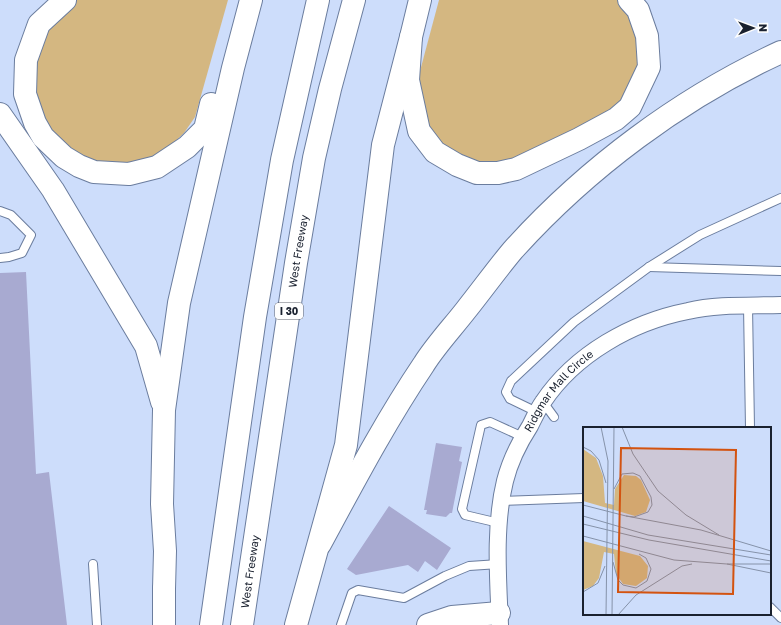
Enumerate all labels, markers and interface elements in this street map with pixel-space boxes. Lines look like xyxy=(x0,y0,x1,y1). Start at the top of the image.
north arrow xyxy=(733,8,773,48)
text: N xyxy=(757,24,770,32)
street label: West Freeway xyxy=(285,214,310,289)
road number: I 30 xyxy=(275,303,303,319)
street label: Ridgmar Mall Circle xyxy=(521,347,595,434)
inset map xyxy=(583,427,771,615)
street label: West Freeway xyxy=(238,534,261,609)

